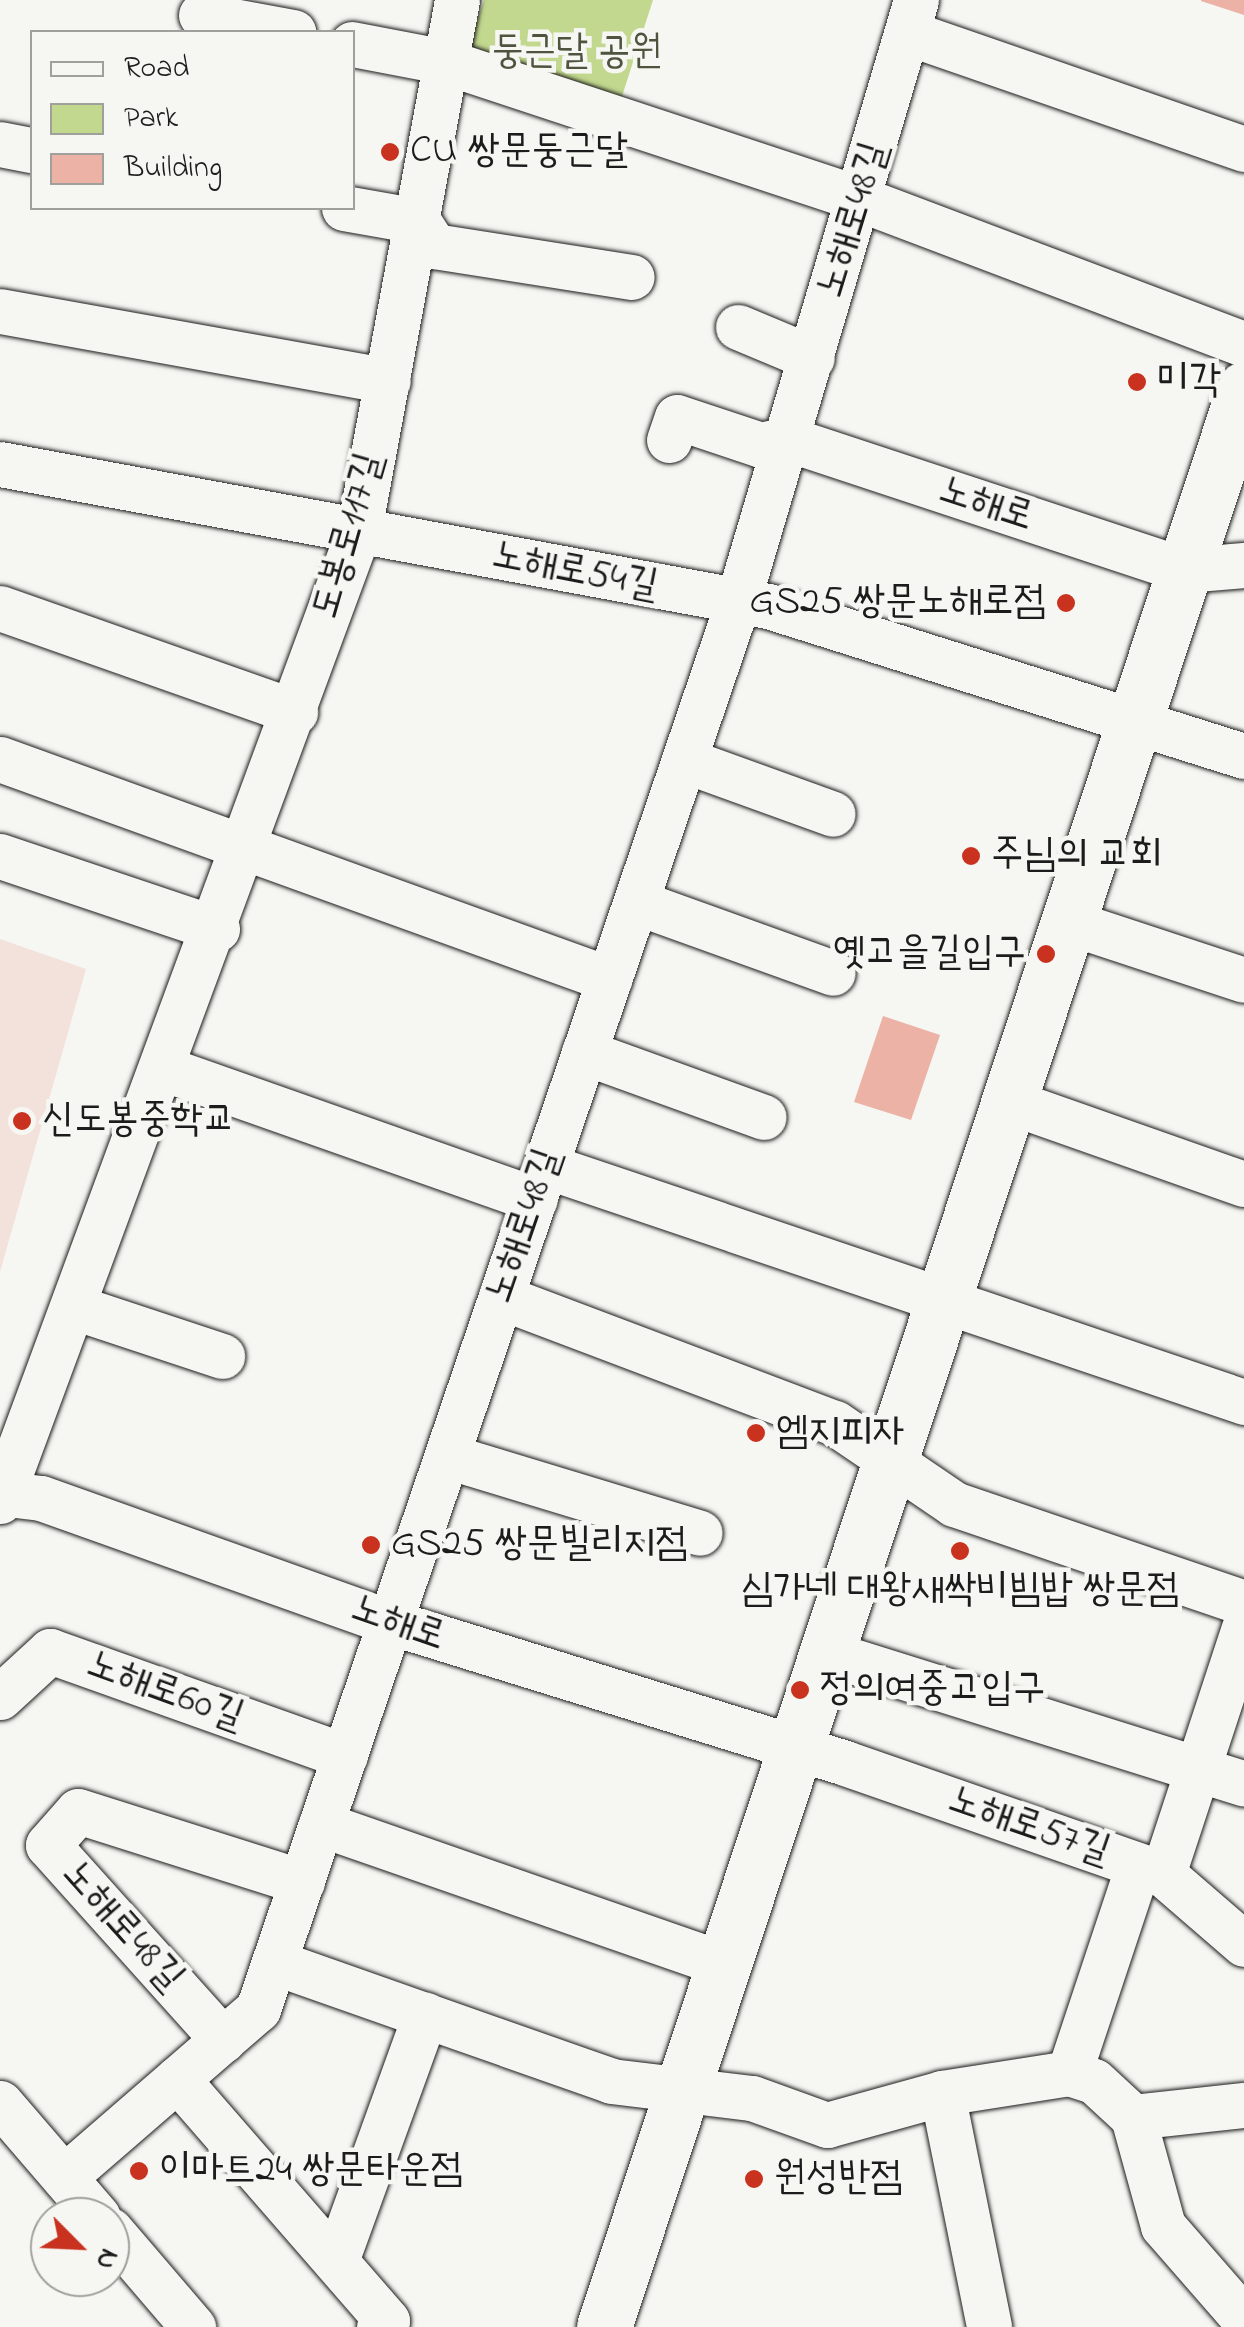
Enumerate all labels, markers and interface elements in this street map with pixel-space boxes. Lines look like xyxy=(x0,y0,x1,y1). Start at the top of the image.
park label: 둥근달 공원 xyxy=(492,29,662,77)
legend xyxy=(30,30,355,210)
text: Road xyxy=(124,47,189,91)
text: Park xyxy=(124,97,178,141)
place label: CU 쌍문둥근달 xyxy=(410,128,628,176)
street label: 노해로48길 xyxy=(808,136,900,304)
marker: CU 쌍문둥근달 xyxy=(379,141,401,163)
text: Building xyxy=(124,147,222,191)
place label: 미각 xyxy=(1157,358,1221,406)
marker: 미각 xyxy=(1126,371,1148,393)
street label: 도봉로117길 xyxy=(302,447,396,625)
street label: 노해로 xyxy=(933,467,1039,543)
street label: 노해로54길 xyxy=(488,532,662,612)
place label: GS25 쌍문노해로점 xyxy=(749,579,1046,627)
marker: GS25 쌍문노해로점 xyxy=(1055,592,1077,614)
place label: 주님의 교회 xyxy=(991,832,1162,880)
marker: 주님의 교회 xyxy=(960,845,982,867)
place label: 옛고을길입구 xyxy=(833,930,1026,978)
marker: 옛고을길입구 xyxy=(1035,943,1057,965)
place label: 신도봉중학교 xyxy=(42,1097,235,1145)
marker: 신도봉중학교 xyxy=(11,1110,33,1132)
street label: 노해로48길 xyxy=(476,1142,574,1310)
place label: 엠지피자 xyxy=(776,1409,905,1457)
marker: 엠지피자 xyxy=(745,1422,767,1444)
place label: GS25 쌍문빌리지점 xyxy=(391,1521,688,1569)
marker: GS25 쌍문빌리지점 xyxy=(360,1534,382,1556)
marker: 심가네 대왕새싹비빔밥 쌍문점 xyxy=(949,1540,971,1562)
place label: 심가네 대왕새싹비빔밥 쌍문점 xyxy=(741,1567,1179,1615)
street label: 노해로 xyxy=(345,1586,451,1662)
street label: 노해로60길 xyxy=(80,1641,250,1743)
place label: 정의여중고입구 xyxy=(820,1666,1045,1714)
marker: 정의여중고입구 xyxy=(789,1679,811,1701)
street label: 노해로57길 xyxy=(942,1777,1116,1877)
street label: 노해로48길 xyxy=(51,1851,193,2003)
place label: 이마트24 쌍문타운점 xyxy=(159,2147,463,2195)
place label: 원성반점 xyxy=(774,2155,903,2203)
marker: 이마트24 쌍문타운점 xyxy=(128,2160,150,2182)
marker: 원성반점 xyxy=(743,2168,765,2190)
north arrow xyxy=(30,2197,130,2297)
text: N xyxy=(83,2242,129,2276)

